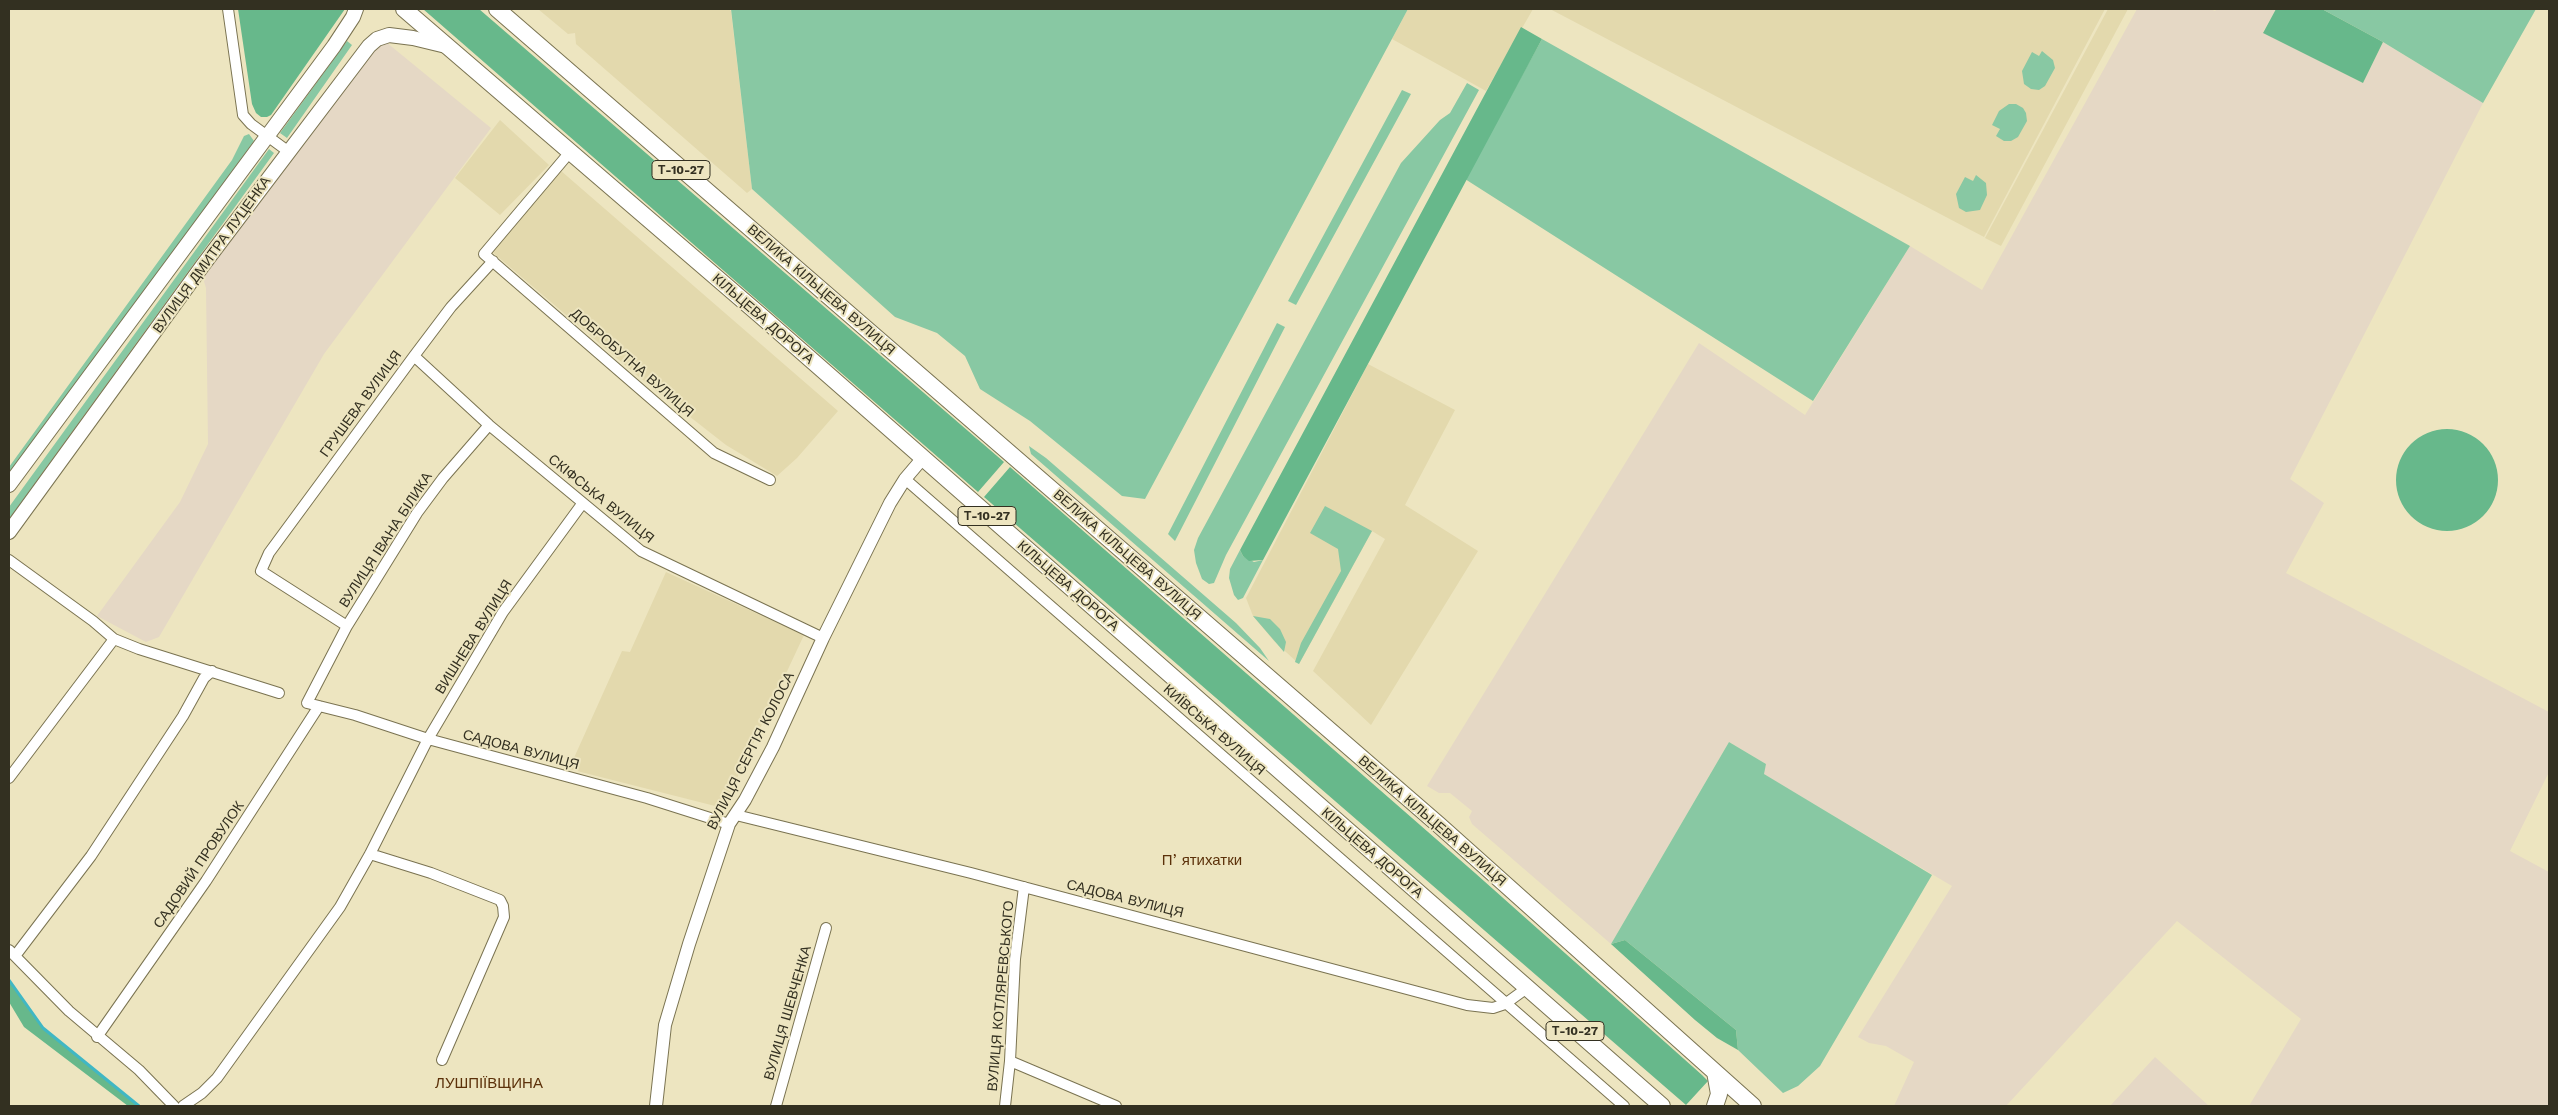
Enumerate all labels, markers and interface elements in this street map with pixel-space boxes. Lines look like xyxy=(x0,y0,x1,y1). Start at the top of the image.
road number: Т-10-27 xyxy=(652,160,710,180)
street label: ВУЛИЦЯ ДМИТРА ЛУЦЕНКА xyxy=(150,173,274,337)
street label: ВЕЛИКА КІЛЬЦЕВА ВУЛИЦЯ xyxy=(744,221,898,359)
street label: КІЛЬЦЕВА ДОРОГА xyxy=(709,270,817,368)
street label: ДОБРОБУТНА ВУЛИЦЯ xyxy=(567,305,697,421)
street label: ГРУШЕВА ВУЛИЦЯ xyxy=(317,347,405,461)
street label: СКІФСЬКА ВУЛИЦЯ xyxy=(545,451,657,547)
street label: ВУЛИЦЯ ІВАНА БІЛИКА xyxy=(336,469,436,611)
street label: ВЕЛИКА КІЛЬЦЕВА ВУЛИЦЯ xyxy=(1050,486,1204,624)
road number: Т-10-27 xyxy=(958,506,1016,526)
street label: КІЛЬЦЕВА ДОРОГА xyxy=(1014,537,1122,635)
street label: ВИШНЕВА ВУЛИЦЯ xyxy=(432,577,516,697)
street label: ВУЛИЦЯ СЕРГІЯ КОЛОСА xyxy=(704,669,798,833)
street label: КИЇВСЬКА ВУЛИЦЯ xyxy=(1160,681,1268,779)
street label: САДОВА ВУЛИЦЯ xyxy=(461,726,581,774)
street label: ВЕЛИКА КІЛЬЦЕВА ВУЛИЦЯ xyxy=(1355,752,1509,890)
street label: САДОВИЙ ПРОВУЛОК xyxy=(150,798,248,932)
street label: КІЛЬЦЕВА ДОРОГА xyxy=(1318,804,1426,902)
district label: Пʼятихатки xyxy=(1162,852,1242,870)
street label: САДОВА ВУЛИЦЯ xyxy=(1065,876,1185,922)
street label: ВУЛИЦЯ КОТЛЯРЕВСЬКОГО xyxy=(984,900,1018,1092)
street label: ВУЛИЦЯ ШЕВЧЕНКА xyxy=(761,944,815,1082)
road number: Т-10-27 xyxy=(1546,1021,1604,1040)
district label: ЛУШПІЇВЩИНА xyxy=(428,1075,550,1093)

